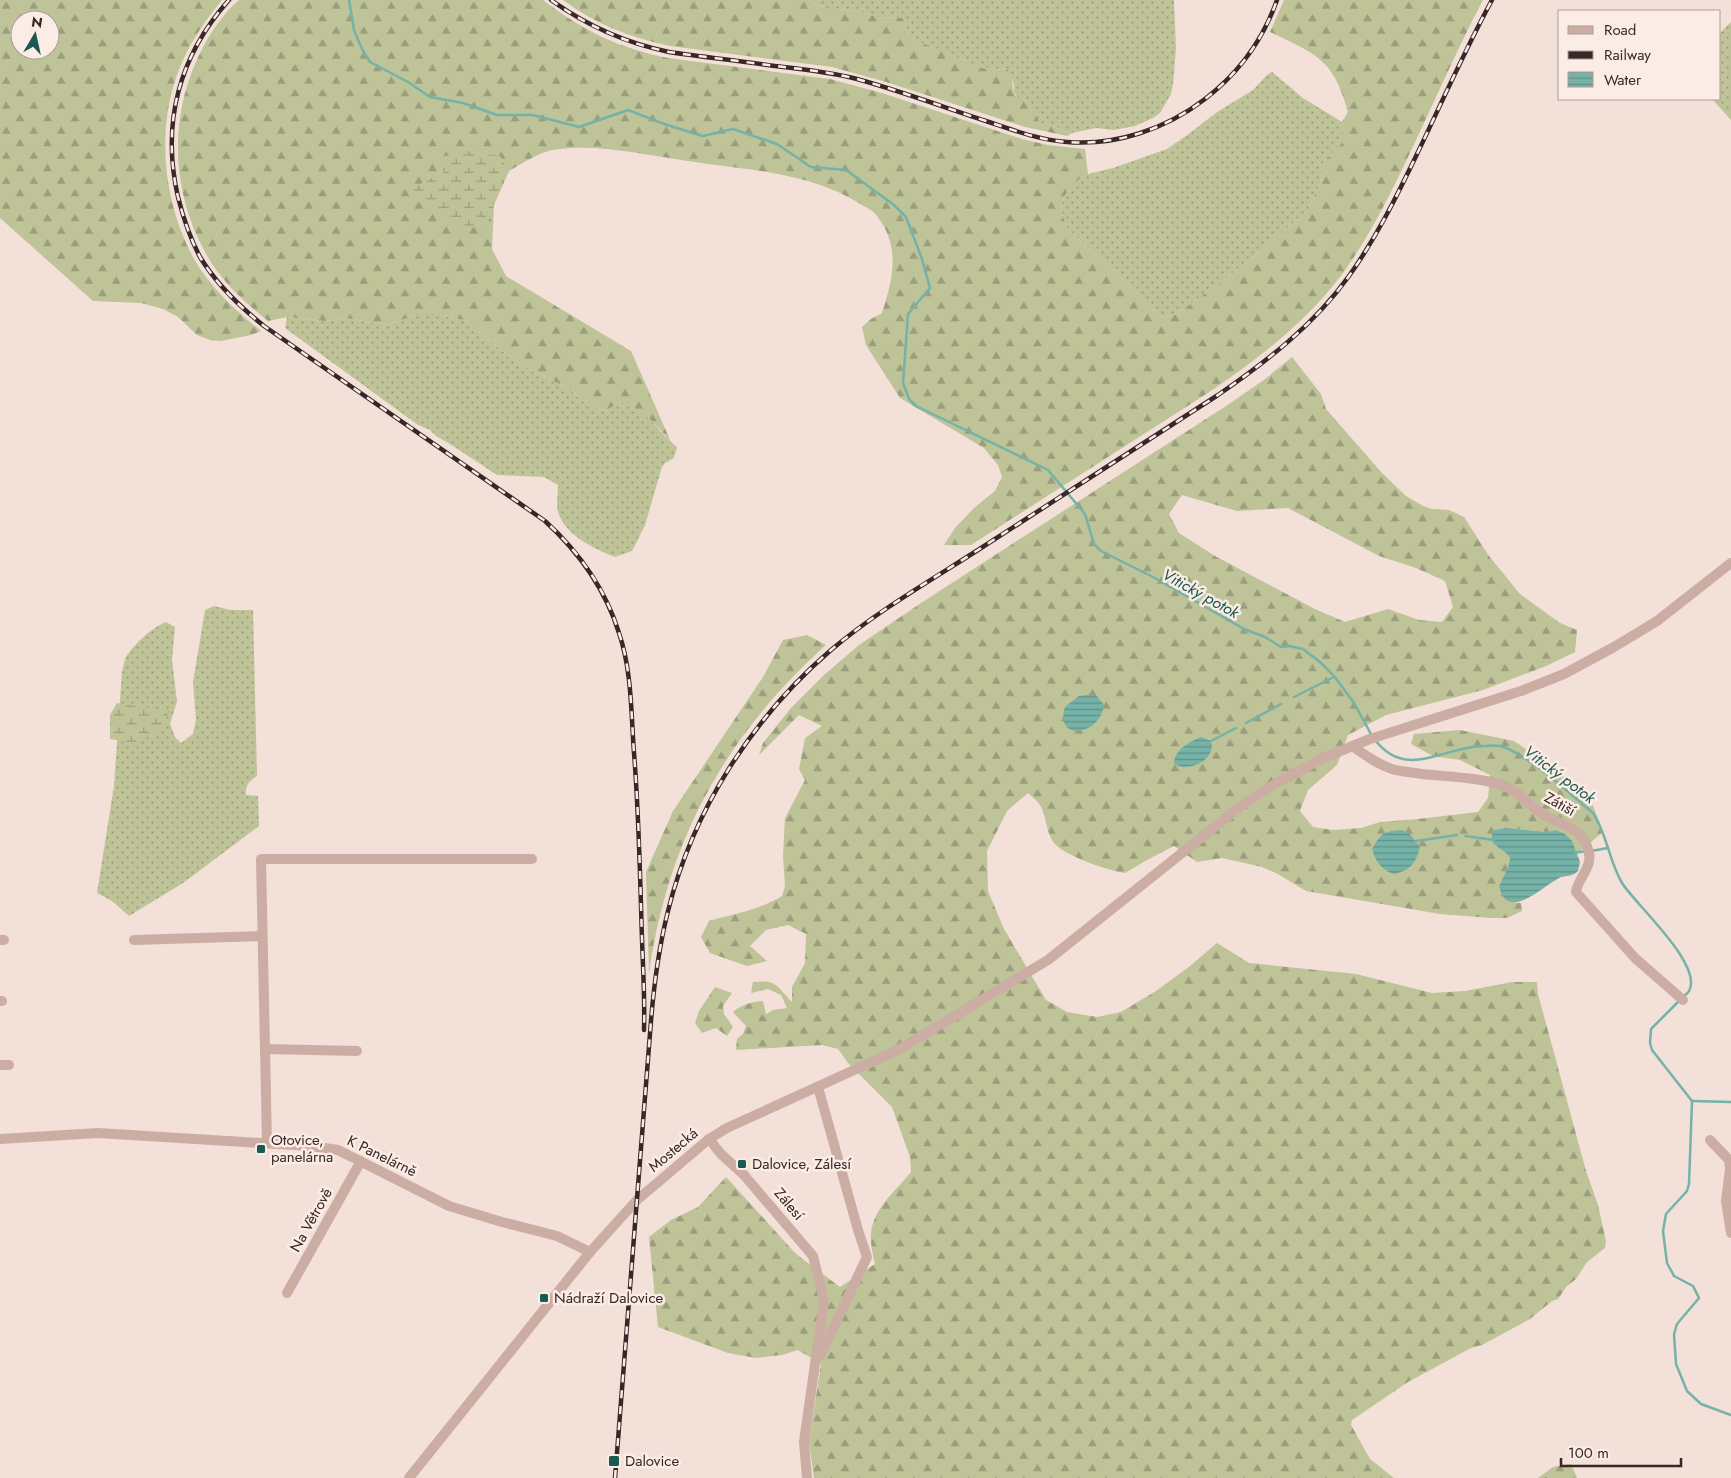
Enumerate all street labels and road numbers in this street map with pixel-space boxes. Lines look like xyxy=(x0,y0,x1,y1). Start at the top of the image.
street label: Zátiší xyxy=(1540,786,1581,822)
street label: Mostecká xyxy=(643,1123,703,1177)
street label: K Panelárně xyxy=(343,1130,421,1182)
street label: Zálesí xyxy=(769,1183,810,1226)
street label: Na Větrově xyxy=(284,1184,338,1256)

